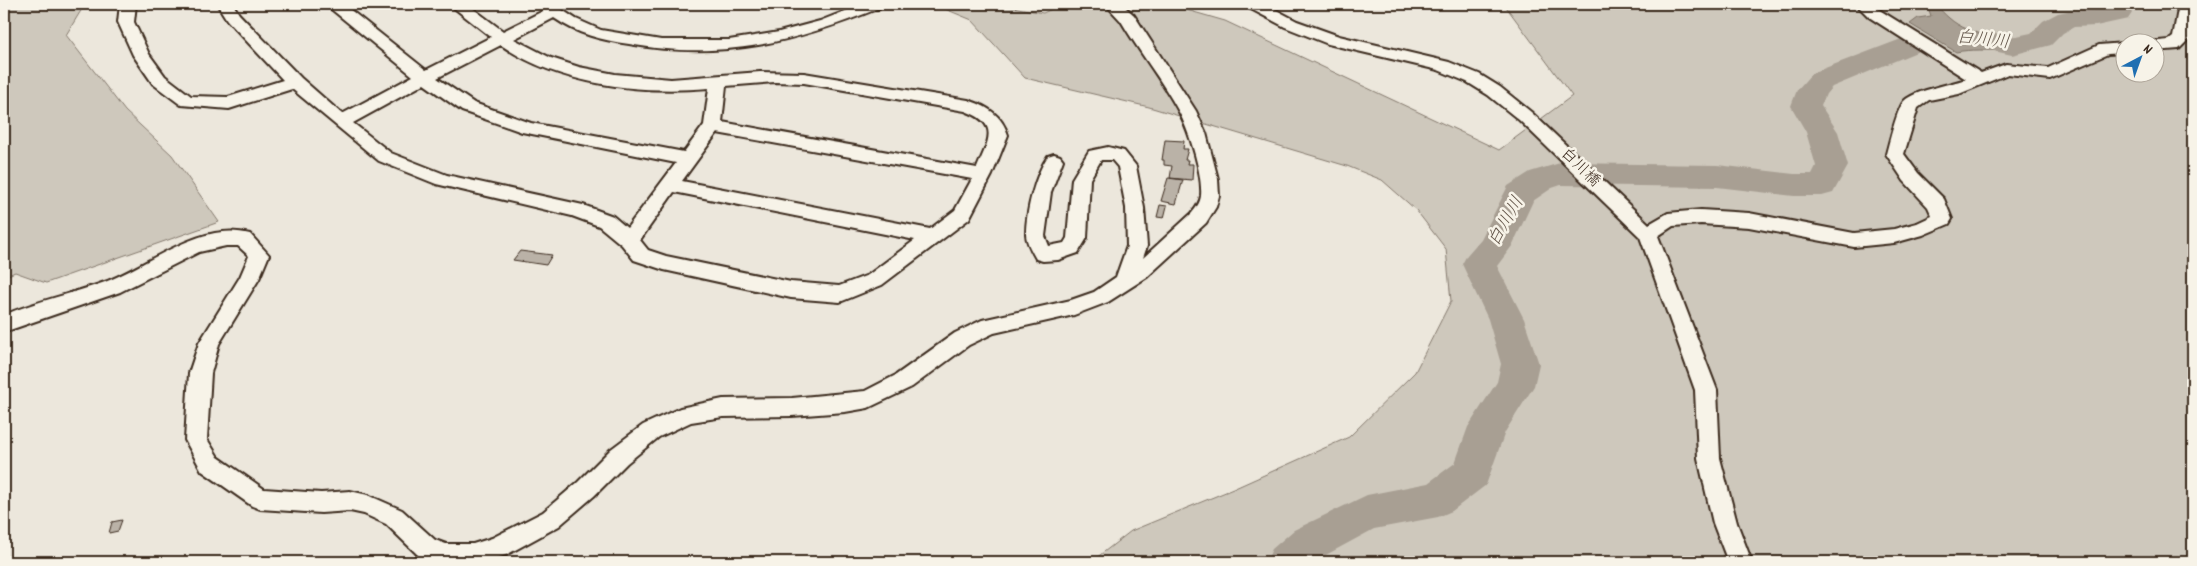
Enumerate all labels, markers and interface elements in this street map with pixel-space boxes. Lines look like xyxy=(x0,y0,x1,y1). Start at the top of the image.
water label: 白川川 xyxy=(1955,26,2011,56)
north arrow xyxy=(2114,32,2164,82)
text: N xyxy=(2138,40,2156,60)
street label: 白川橋 xyxy=(1555,143,1605,193)
water label: 白川川 xyxy=(1483,192,1531,252)

